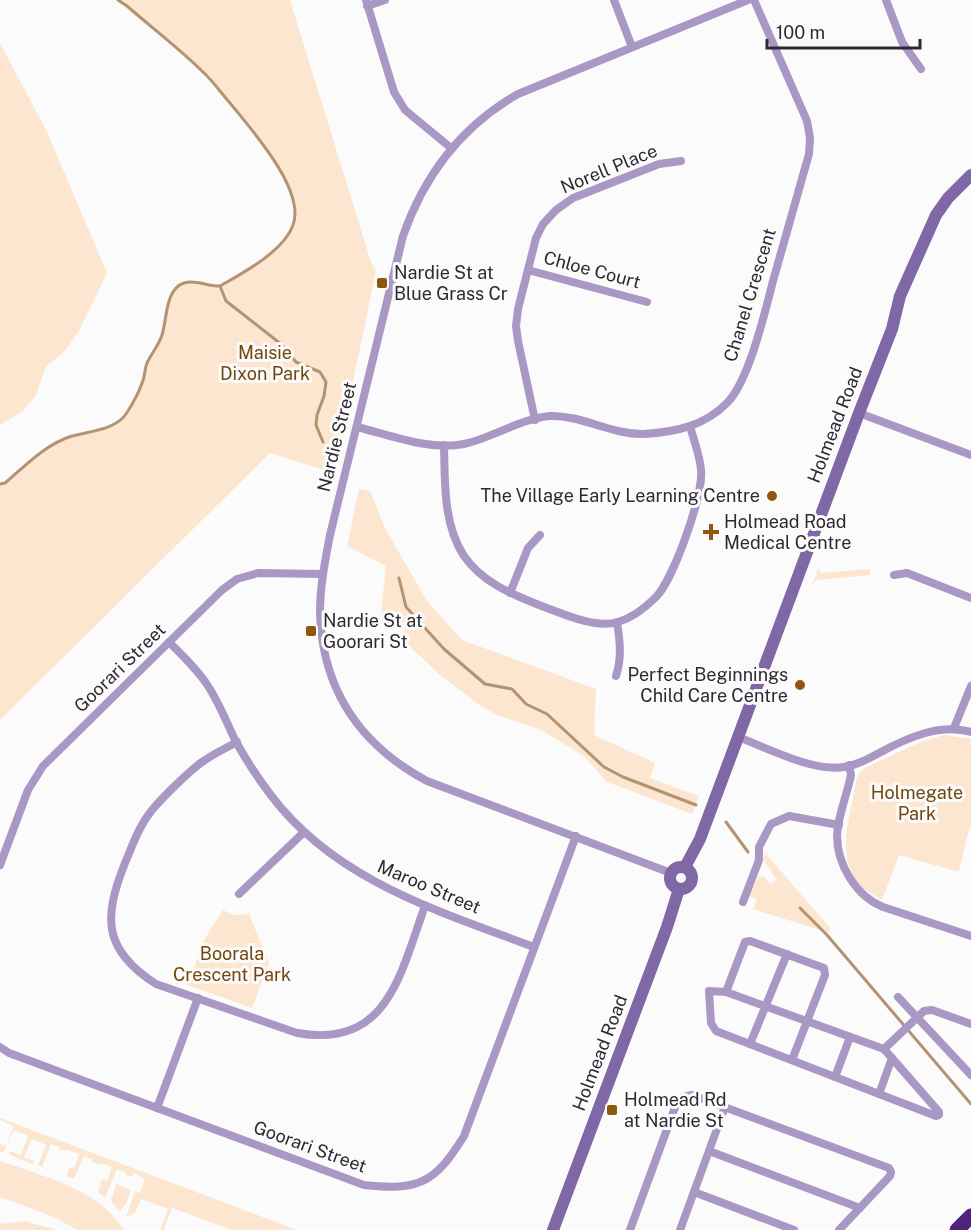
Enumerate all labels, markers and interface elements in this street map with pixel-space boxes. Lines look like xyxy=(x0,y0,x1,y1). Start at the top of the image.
scale bar xyxy=(767,12,920,50)
text: 100 m xyxy=(776,22,825,43)
street label: Norell Place xyxy=(557,140,660,197)
street label: Chanel Crescent xyxy=(719,226,780,364)
street label: Chloe Court xyxy=(541,247,643,293)
place label: Nardie St at Blue Grass Cr xyxy=(394,262,508,304)
marker: Nardie St at Blue Grass Cr xyxy=(375,276,389,290)
park label: Maisie Dixon Park xyxy=(220,342,310,384)
street label: Holmead Road xyxy=(803,364,866,486)
street label: Nardie Street xyxy=(313,380,360,494)
place label: The Village Early Learning Centre xyxy=(481,485,760,506)
marker: The Village Early Learning Centre xyxy=(765,489,779,503)
place label: Holmead Road Medical Centre xyxy=(724,511,851,553)
marker: Holmead Road Medical Centre xyxy=(702,523,720,541)
place label: Nardie St at Goorari St xyxy=(323,610,423,652)
street label: Goorari Street xyxy=(70,619,170,716)
marker: Nardie St at Goorari St xyxy=(304,624,318,638)
place label: Perfect Beginnings Child Care Centre xyxy=(628,664,788,706)
marker: Perfect Beginnings Child Care Centre xyxy=(793,678,807,692)
park label: Holmegate Park xyxy=(871,782,963,824)
street label: Maroo Street xyxy=(375,855,484,918)
park label: Boorala Crescent Park xyxy=(173,943,291,985)
street label: Holmead Road xyxy=(568,992,631,1114)
place label: Holmead Rd at Nardie St xyxy=(624,1089,727,1131)
marker: Holmead Rd at Nardie St xyxy=(605,1103,619,1117)
street label: Goorari Street xyxy=(251,1116,370,1177)

